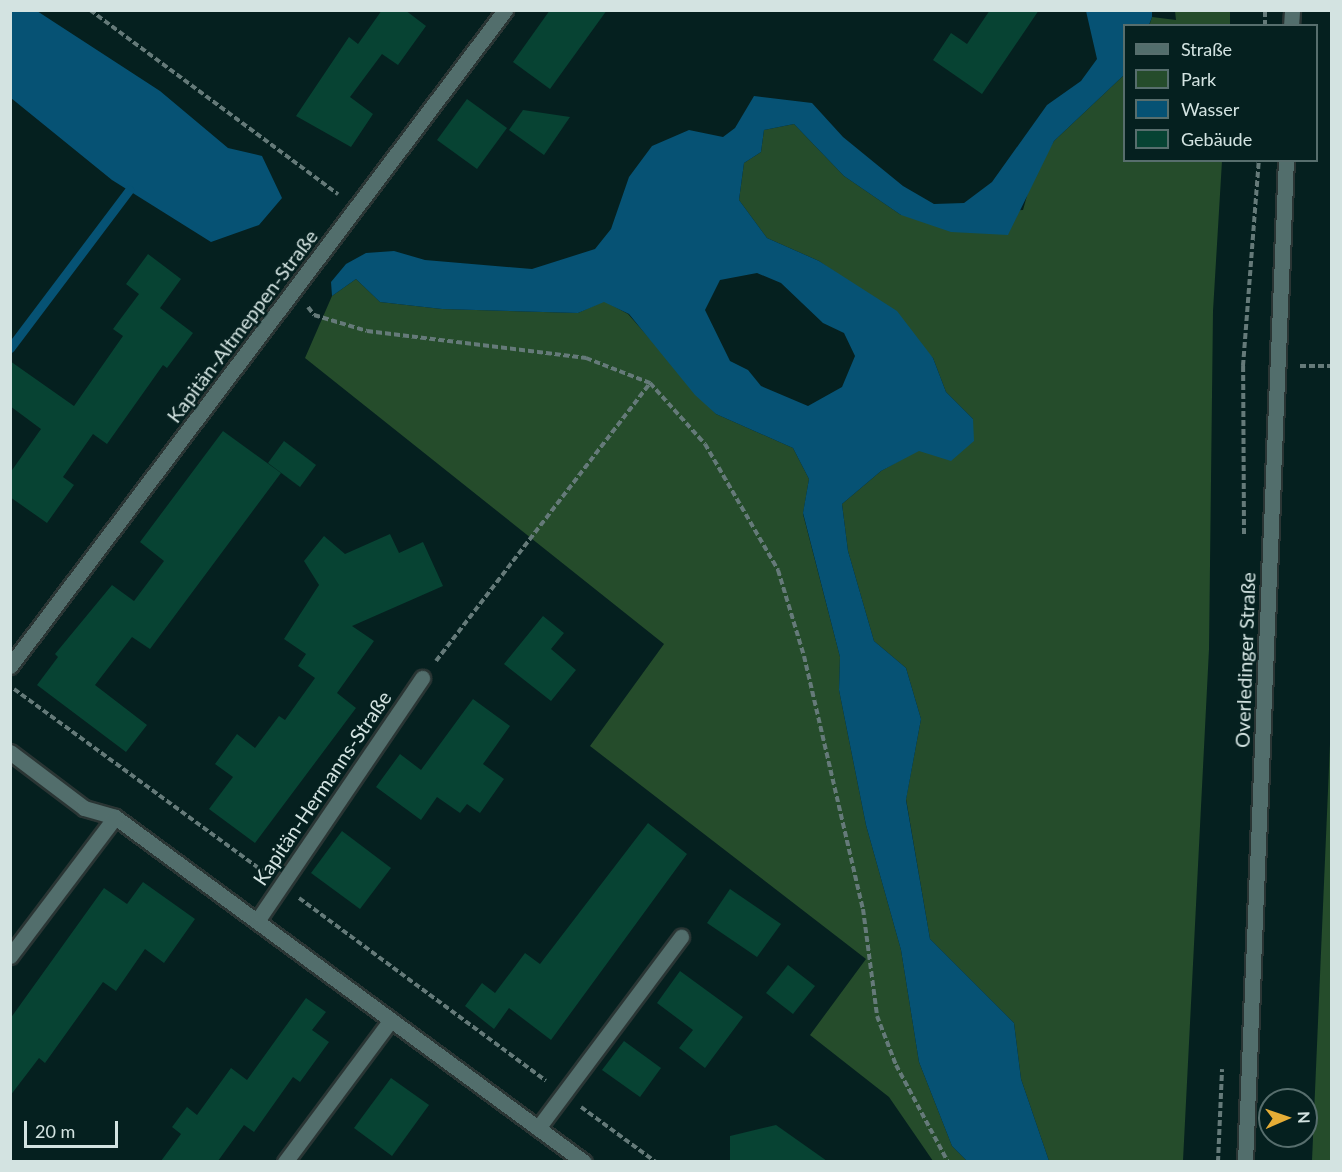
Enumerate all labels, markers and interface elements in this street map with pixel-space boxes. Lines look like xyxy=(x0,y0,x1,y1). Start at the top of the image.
legend xyxy=(1123,24,1318,162)
text: Straße xyxy=(1181,38,1232,60)
text: Park xyxy=(1181,68,1216,90)
text: Wasser xyxy=(1181,98,1239,120)
text: Gebäude xyxy=(1181,128,1252,150)
street label: Kapitän-Altmeppen-Straße xyxy=(162,225,322,427)
street label: Overledinger Straße xyxy=(1230,571,1260,749)
street label: Kapitän-Hermanns-Straße xyxy=(248,686,396,890)
north arrow xyxy=(1258,1088,1318,1148)
scale bar xyxy=(27,1109,122,1147)
text: N xyxy=(1295,1111,1314,1124)
text: 20 m xyxy=(35,1120,75,1142)

